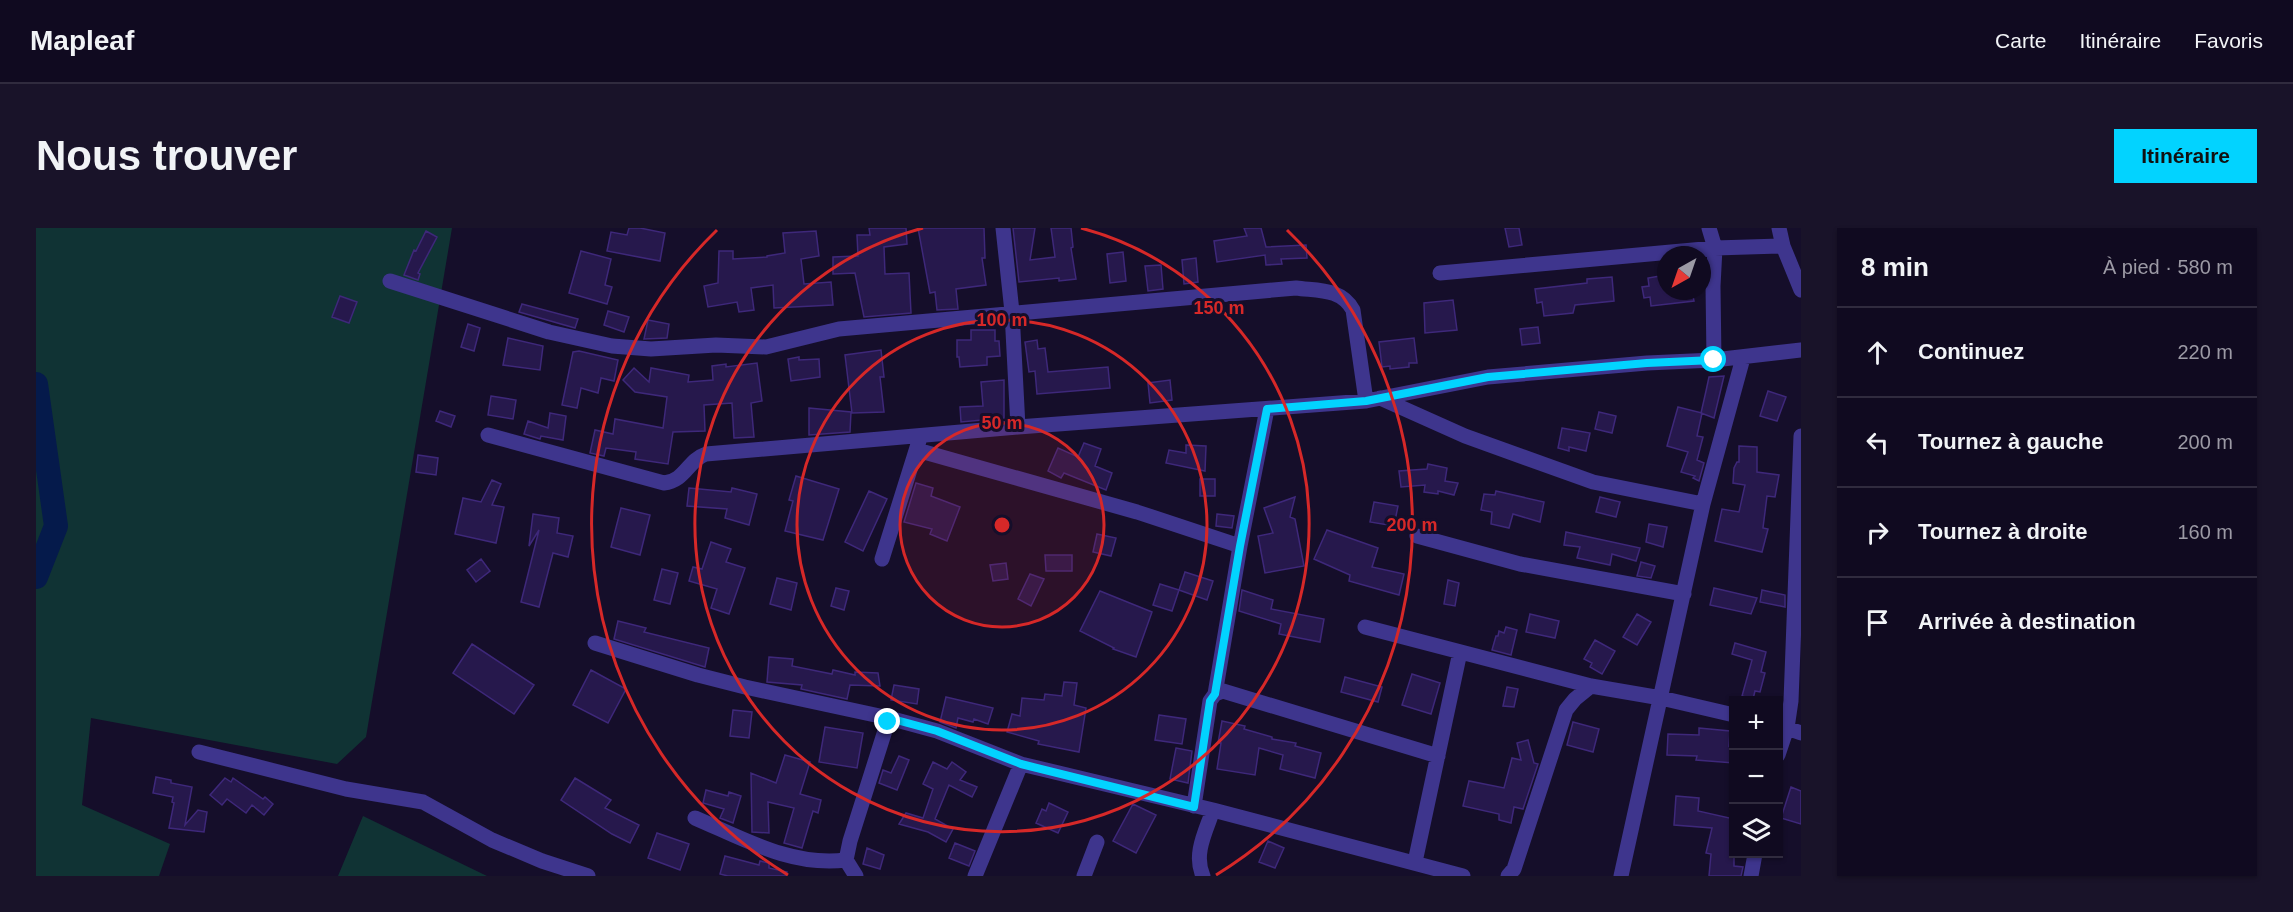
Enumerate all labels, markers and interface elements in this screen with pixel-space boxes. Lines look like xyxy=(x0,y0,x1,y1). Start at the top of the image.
text: Mapleaf xyxy=(30,25,134,56)
text: Carte xyxy=(1995,29,2046,52)
text: Itinéraire xyxy=(2079,29,2161,52)
text: Favoris xyxy=(2194,29,2263,52)
button: Itinéraire xyxy=(2114,129,2257,183)
text: Nous trouver xyxy=(36,132,297,179)
north arrow xyxy=(1657,246,1711,300)
text: 8 min xyxy=(1861,252,1929,282)
text: À pied · 580 m xyxy=(2103,256,2233,278)
text: 150 m xyxy=(1193,298,1245,318)
text: 100 m xyxy=(976,310,1028,330)
icon: ahead xyxy=(1861,336,1894,369)
text: Continuez xyxy=(1918,339,2024,364)
text: 220 m xyxy=(2177,341,2233,363)
route start xyxy=(1700,346,1726,372)
text: 50 m xyxy=(981,413,1023,433)
icon: left xyxy=(1861,426,1894,459)
text: Tournez à gauche xyxy=(1918,429,2103,454)
text: 200 m xyxy=(2177,431,2233,453)
centre of rings xyxy=(992,515,1012,535)
text: 200 m xyxy=(1386,515,1438,535)
icon: right xyxy=(1861,516,1894,549)
text: Tournez à droite xyxy=(1918,519,2088,544)
text: 160 m xyxy=(2177,521,2233,543)
icon: arrive xyxy=(1861,606,1894,639)
text: Arrivée à destination xyxy=(1918,609,2136,634)
map controls xyxy=(1729,696,1783,858)
button: + xyxy=(1729,696,1783,750)
route end xyxy=(874,708,900,734)
button: − xyxy=(1729,750,1783,804)
button: layers xyxy=(1729,804,1783,858)

